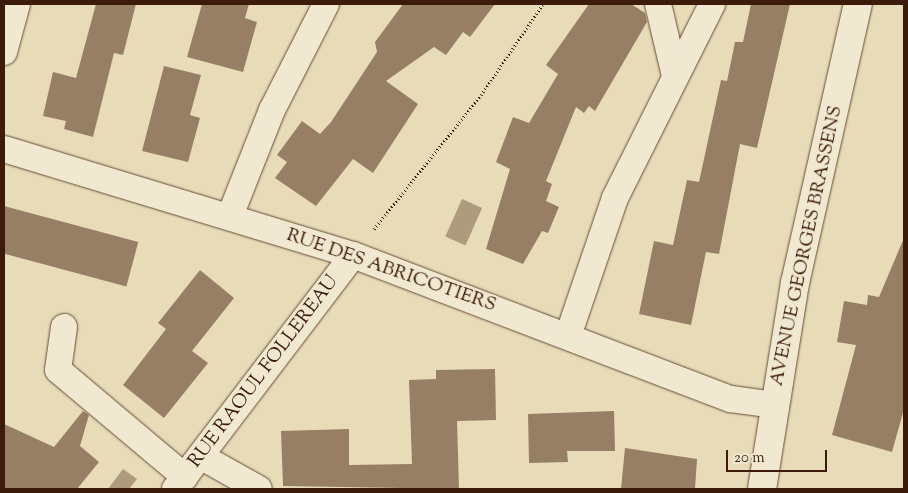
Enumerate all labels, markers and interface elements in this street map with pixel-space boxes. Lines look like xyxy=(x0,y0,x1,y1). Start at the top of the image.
street label: AVENUE GEORGES BRASSENS xyxy=(766,104,848,388)
street label: RUE DES ABRICOTIERS xyxy=(283,224,499,318)
street label: RUE RAOUL FOLLEREAU xyxy=(184,271,344,473)
scale bar xyxy=(728,440,829,472)
text: 20 m xyxy=(734,448,765,469)

